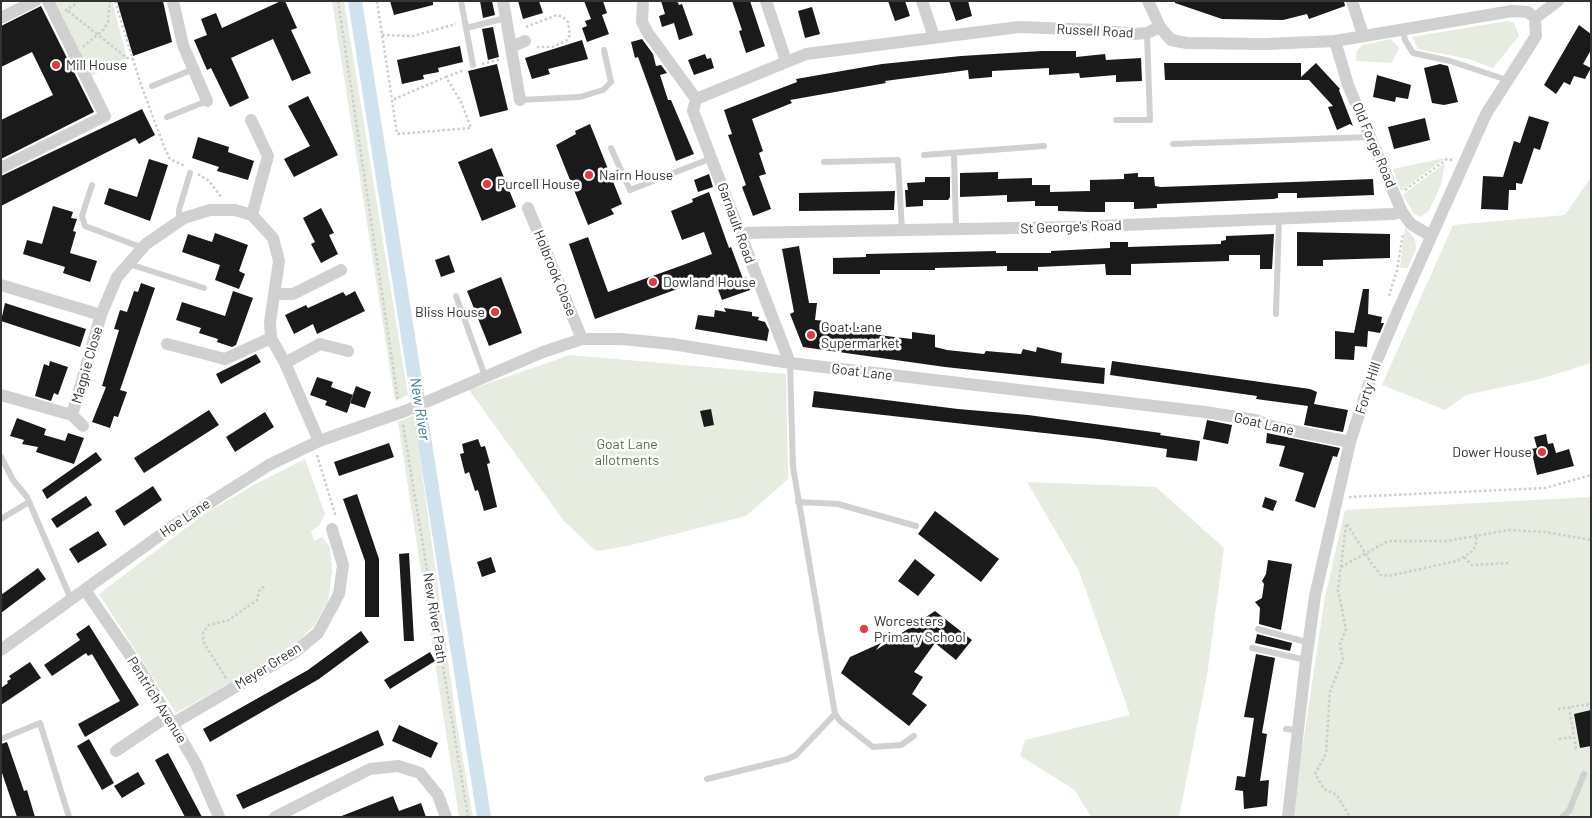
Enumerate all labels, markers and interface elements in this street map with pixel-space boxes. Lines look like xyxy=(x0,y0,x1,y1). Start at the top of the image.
street label: Russell Road xyxy=(1056,21,1134,41)
place label: Mill House xyxy=(66,57,127,73)
marker: Mill House xyxy=(50,59,62,71)
street label: Old Forge Road xyxy=(1348,100,1400,190)
place label: Nairn House xyxy=(599,167,673,183)
marker: Nairn House xyxy=(583,169,595,181)
place label: Purcell House xyxy=(497,176,580,192)
marker: Purcell House xyxy=(481,178,493,190)
street label: Garnault Road xyxy=(714,180,758,266)
street label: St George's Road xyxy=(1020,217,1122,237)
street label: Holbrook Close xyxy=(530,228,580,318)
place label: Dowland House xyxy=(663,274,756,290)
marker: Dowland House xyxy=(647,276,659,288)
place label: Bliss House xyxy=(415,304,485,320)
marker: Bliss House xyxy=(489,306,501,318)
place label: Goat Lane Supermarket xyxy=(821,319,900,352)
street label: Magpie Close xyxy=(68,324,106,406)
marker: Goat Lane Supermarket xyxy=(805,329,817,341)
street label: Goat Lane xyxy=(831,360,893,384)
street label: Forty Hill xyxy=(1352,360,1384,416)
water label: New River xyxy=(406,376,434,442)
street label: Goat Lane xyxy=(1232,409,1296,439)
park label: Goat Lane allotments xyxy=(595,436,659,468)
place label: Dower House xyxy=(1452,444,1532,460)
marker: Dower House xyxy=(1536,446,1548,458)
street label: Hoe Lane xyxy=(157,495,213,541)
street label: New River Path xyxy=(420,571,450,665)
place label: Worcesters Primary School xyxy=(874,613,966,646)
marker: Worcesters Primary School xyxy=(858,623,870,635)
street label: Meyer Green xyxy=(232,639,304,693)
street label: Pentrich Avenue xyxy=(124,654,190,746)

